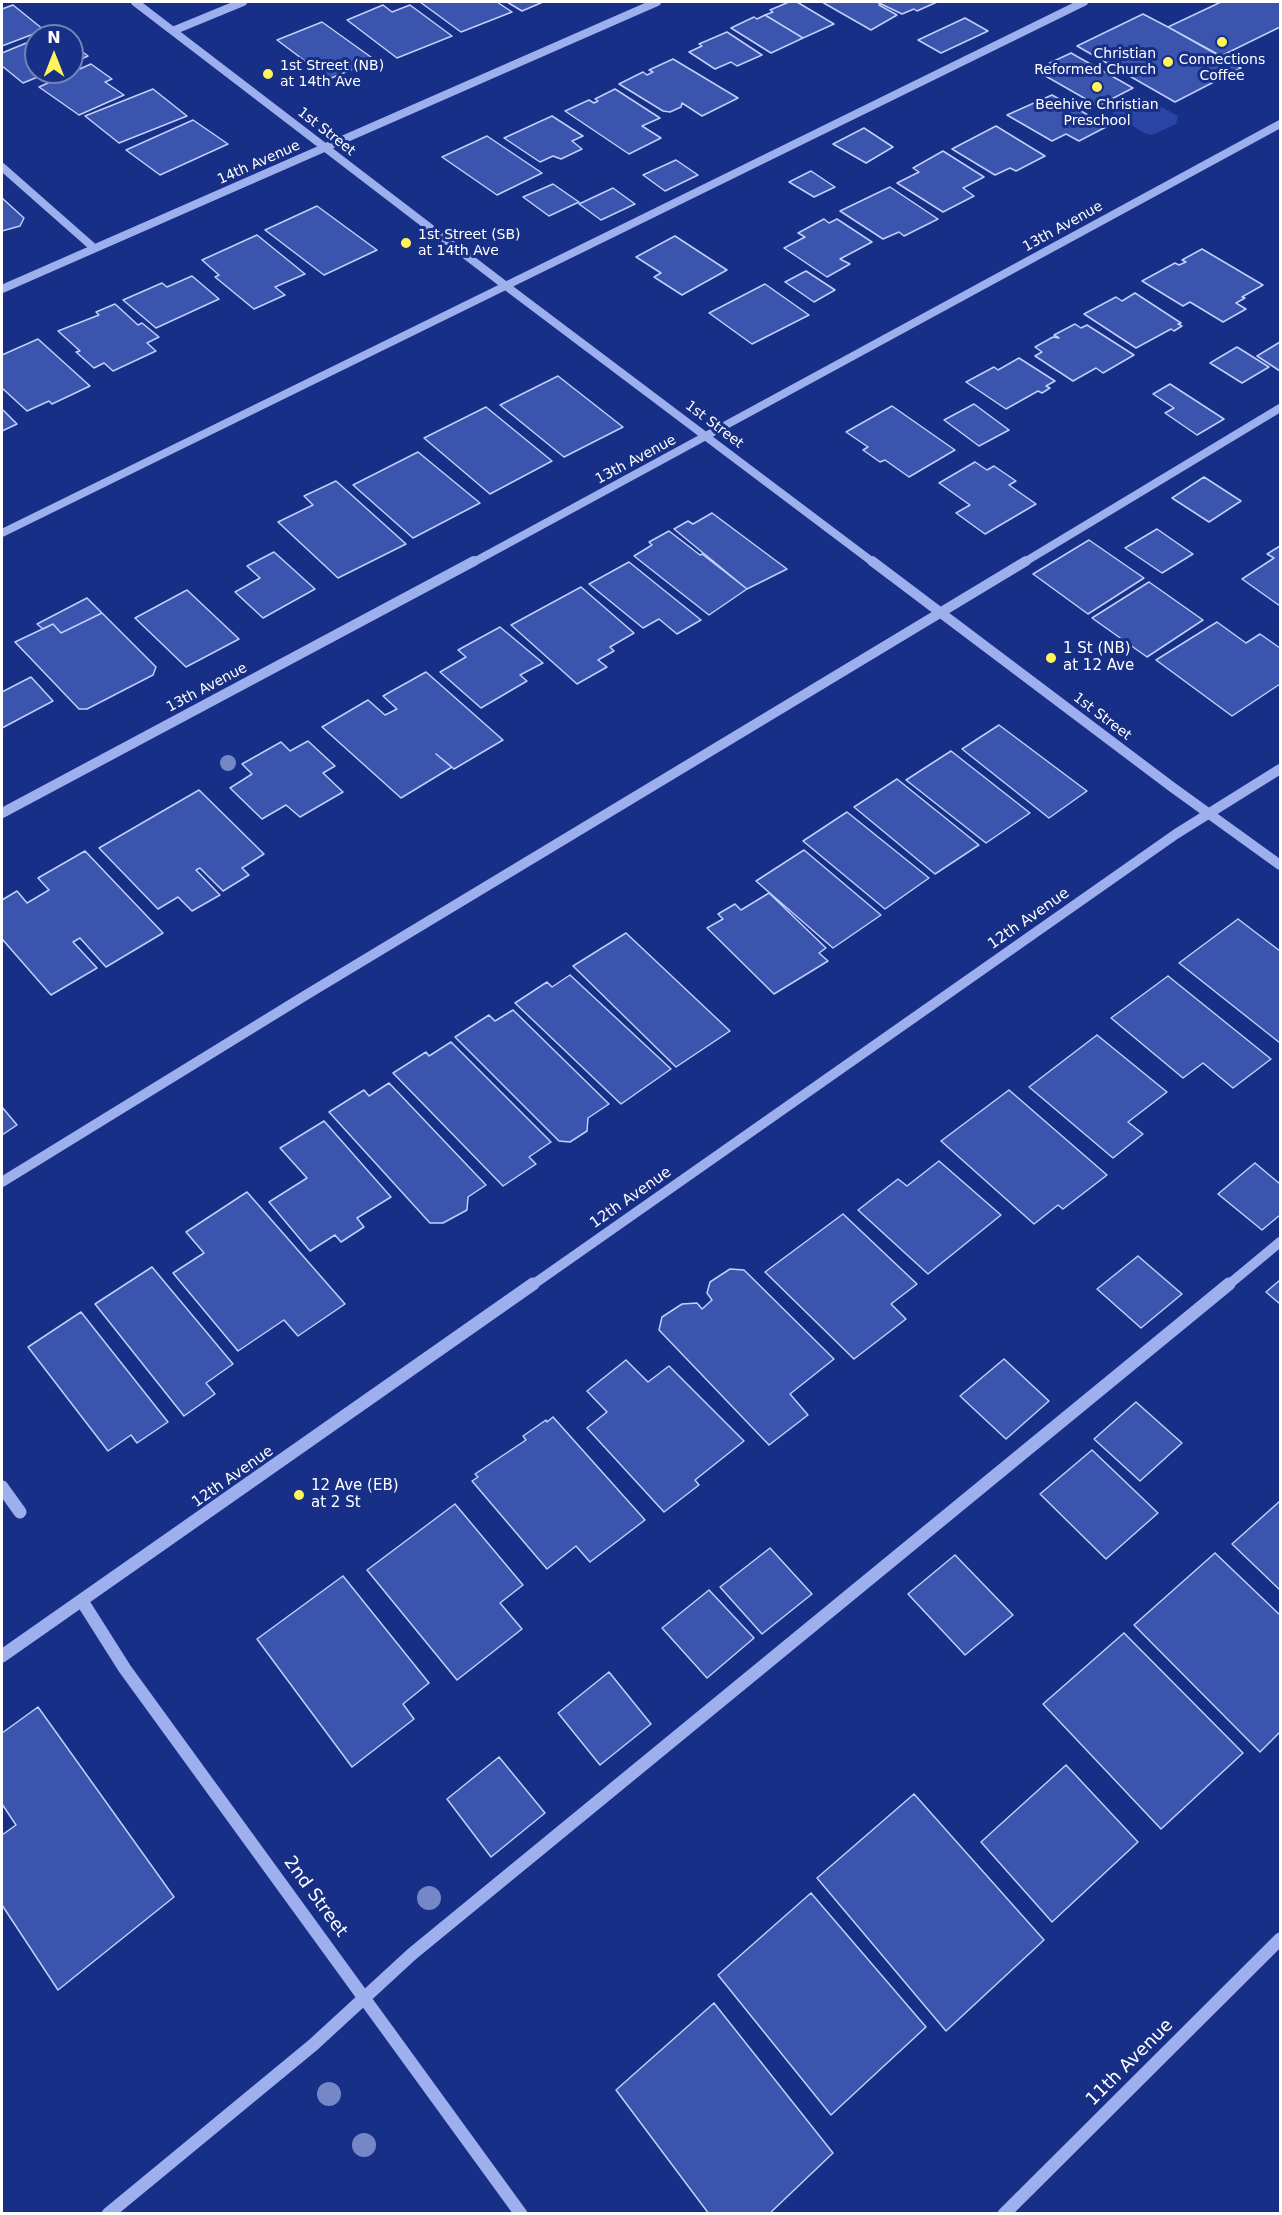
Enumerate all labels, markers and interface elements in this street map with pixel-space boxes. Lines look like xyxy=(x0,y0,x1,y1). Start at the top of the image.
north arrow xyxy=(24,24,84,84)
text: N xyxy=(47,28,61,47)
marker: Connections Coffee xyxy=(1215,35,1229,49)
place label: Christian Reformed Church xyxy=(1034,46,1156,78)
place label: Connections Coffee xyxy=(1179,52,1265,84)
marker: Christian Reformed Church xyxy=(1161,55,1175,69)
place label: 1st Street (NB) at 14th Ave xyxy=(280,58,384,90)
marker: 1st Street (NB) at 14th Ave xyxy=(261,67,275,81)
marker: Beehive Christian Preschool xyxy=(1090,80,1104,94)
place label: Beehive Christian Preschool xyxy=(1035,97,1159,130)
street label: 1st Street xyxy=(294,104,358,160)
street label: 14th Avenue xyxy=(215,137,303,189)
street label: 13th Avenue xyxy=(1020,198,1106,256)
place label: 1st Street (SB) at 14th Ave xyxy=(418,227,521,260)
marker: 1st Street (SB) at 14th Ave xyxy=(399,236,413,250)
street label: 1st Street xyxy=(682,398,746,452)
street label: 13th Avenue xyxy=(593,432,679,488)
place label: 1 St (NB) at 12 Ave xyxy=(1063,640,1134,675)
marker: 1 St (NB) at 12 Ave xyxy=(1044,651,1058,665)
street label: 13th Avenue xyxy=(164,660,250,716)
street label: 1st Street xyxy=(1070,690,1134,744)
street label: 12th Avenue xyxy=(985,884,1073,954)
street label: 12th Avenue xyxy=(587,1163,675,1233)
street label: 12th Avenue xyxy=(189,1442,277,1512)
place label: 12 Ave (EB) at 2 St xyxy=(311,1477,399,1512)
marker: 12 Ave (EB) at 2 St xyxy=(292,1488,306,1502)
street label: 2nd Street xyxy=(278,1852,352,1942)
street label: 11th Avenue xyxy=(1082,2015,1178,2111)

